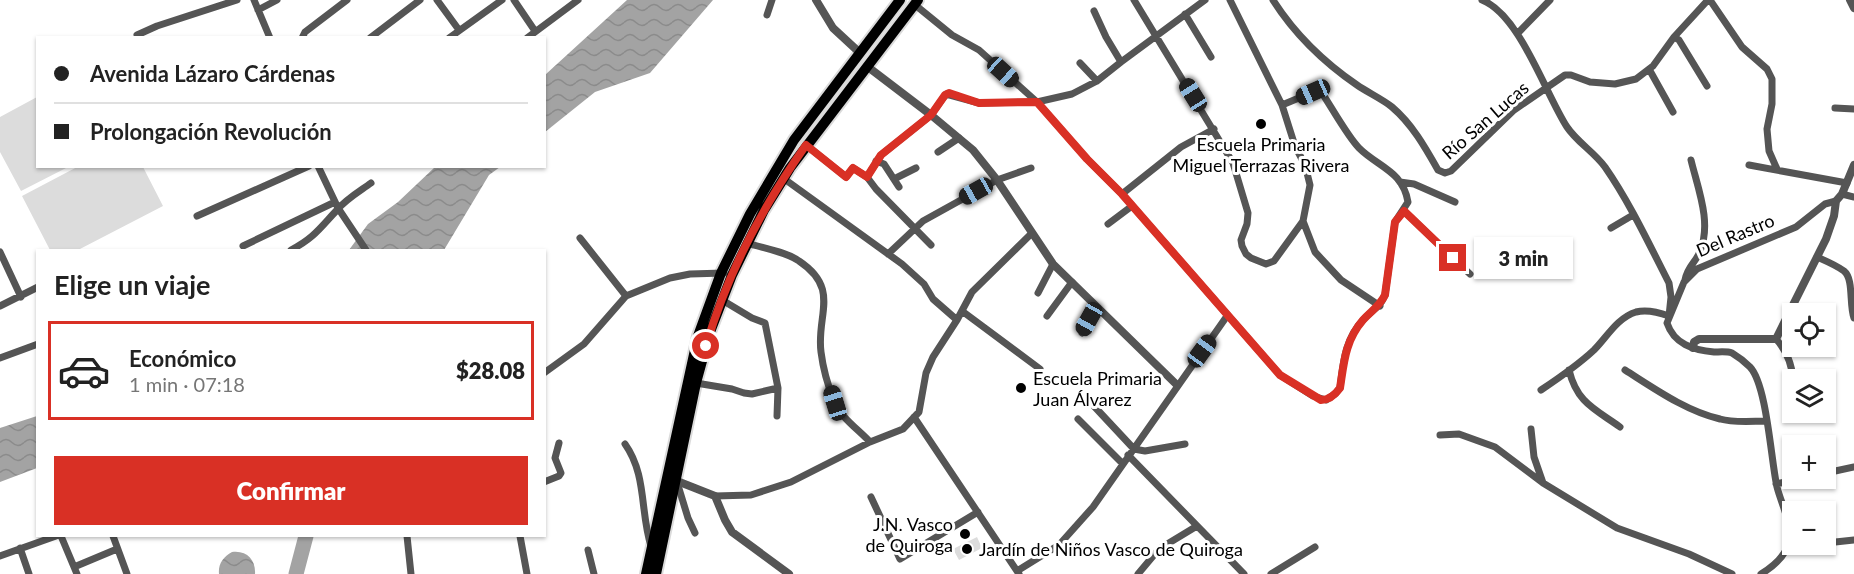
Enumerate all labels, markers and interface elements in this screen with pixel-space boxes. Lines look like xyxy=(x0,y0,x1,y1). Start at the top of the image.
car xyxy=(984,53,1022,91)
text: Avenida Lázaro Cárdenas xyxy=(90,60,335,87)
car xyxy=(1176,75,1210,115)
car xyxy=(1293,76,1333,108)
street label: Río San Lucas xyxy=(1437,76,1533,164)
marker: Escuela Primaria Miguel Terrazas Rivera xyxy=(1254,117,1268,131)
text: Prolongación Revolución xyxy=(90,118,332,145)
place label: Escuela Primaria Miguel Terrazas Rivera xyxy=(1173,133,1349,176)
car xyxy=(956,174,996,208)
street label: Del Rastro xyxy=(1693,209,1777,261)
callout: 3 min xyxy=(1474,237,1573,279)
route end xyxy=(1439,244,1466,271)
text: 3 min xyxy=(1499,246,1548,270)
text: Elige un viaje xyxy=(54,268,211,301)
car xyxy=(1072,299,1106,339)
map controls xyxy=(1782,303,1836,555)
button: locate xyxy=(1782,303,1836,357)
car xyxy=(1184,331,1220,371)
route start xyxy=(692,332,719,359)
icon: car xyxy=(57,344,111,398)
text: Económico xyxy=(129,345,236,372)
text: $28.08 xyxy=(456,357,525,384)
place label: Escuela Primaria Juan Álvarez xyxy=(1033,367,1162,410)
button: layers xyxy=(1782,369,1836,423)
text: 1 min · 07:18 xyxy=(129,372,245,396)
marker: Escuela Primaria Juan Álvarez xyxy=(1014,381,1028,395)
car xyxy=(821,383,849,423)
button: + xyxy=(1782,435,1836,489)
button: Confirmar xyxy=(54,456,528,525)
button: − xyxy=(1782,501,1836,555)
place label: J.N. Vasco de Quiroga xyxy=(866,513,953,556)
marker: J.N. Vasco de Quiroga xyxy=(958,527,972,541)
place label: Jardín de Niños Vasco de Quiroga xyxy=(979,538,1243,560)
marker: Jardín de Niños Vasco de Quiroga xyxy=(960,542,974,556)

